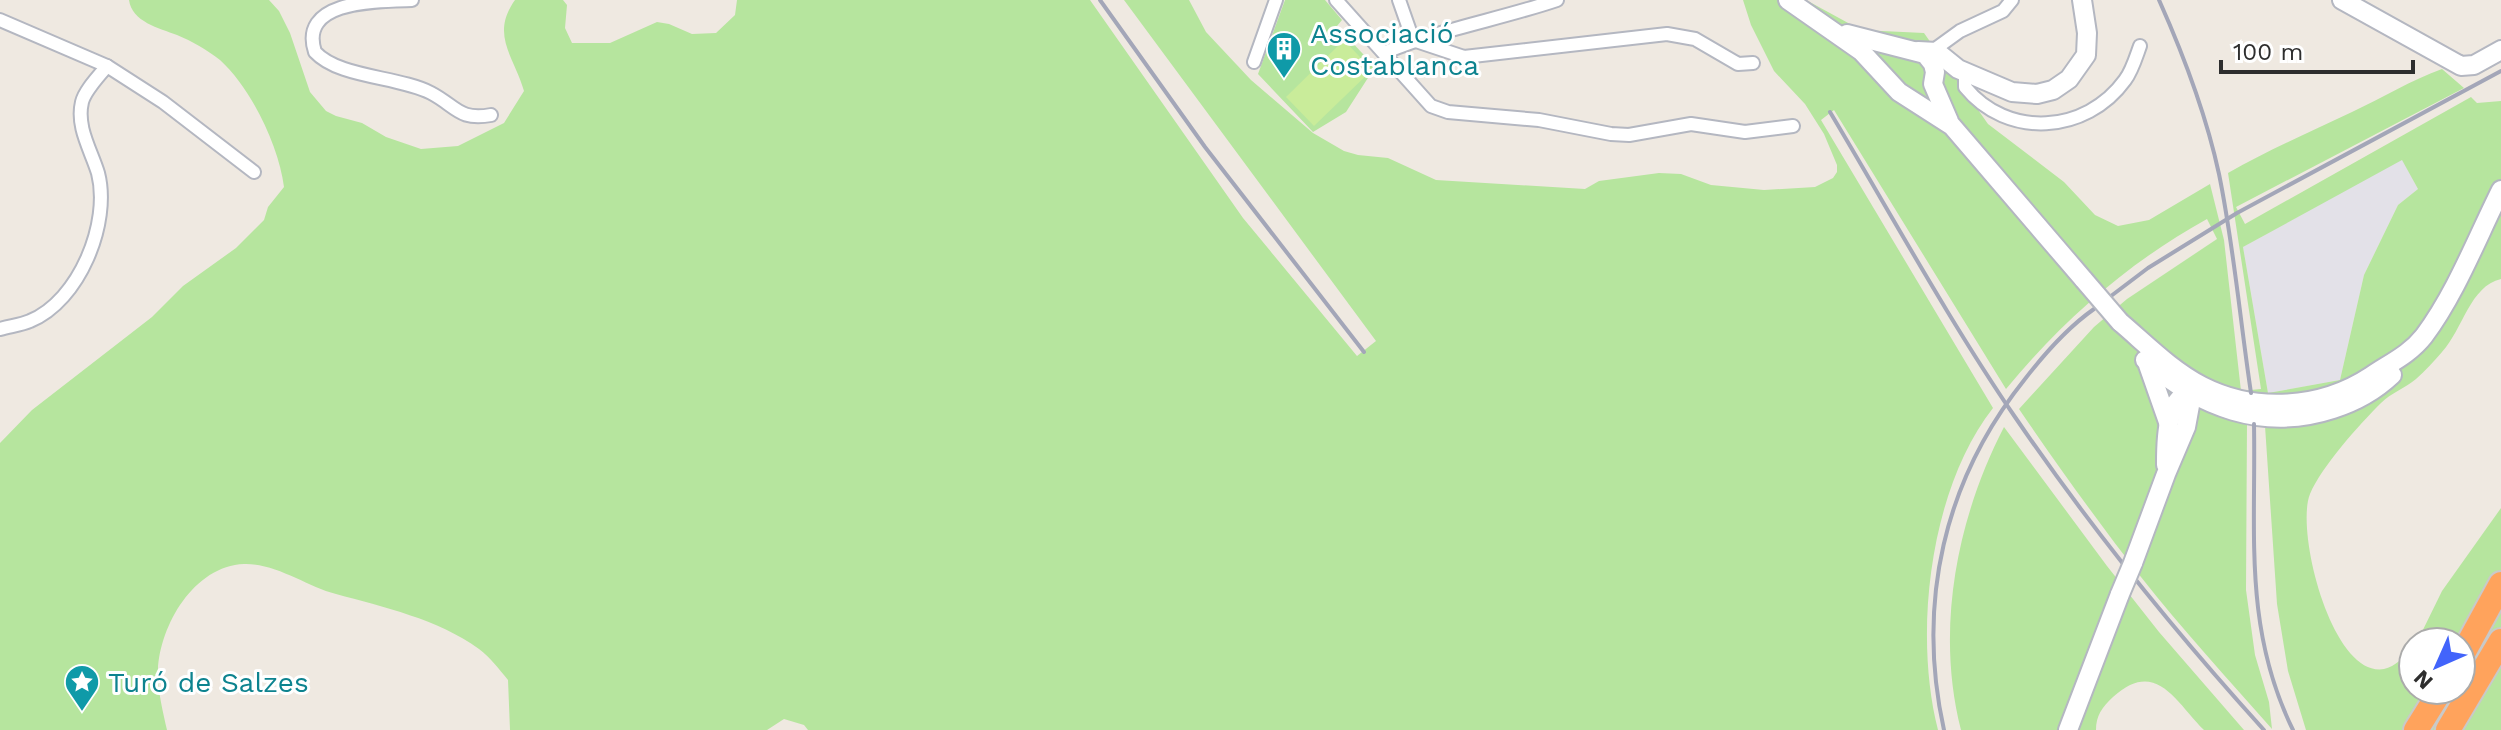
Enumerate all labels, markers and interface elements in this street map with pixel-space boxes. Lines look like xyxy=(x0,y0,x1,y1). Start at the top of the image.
place label: Associació Costablanca xyxy=(1310,17,1479,82)
scale bar xyxy=(2221,24,2413,74)
building icon: Associació Costablanca xyxy=(1265,30,1303,80)
text: 100 m xyxy=(2233,38,2303,66)
north arrow xyxy=(2397,626,2477,706)
place icon: Turó de Salzes xyxy=(63,663,101,713)
text: N xyxy=(2409,665,2438,694)
place label: Turó de Salzes xyxy=(108,666,309,699)

